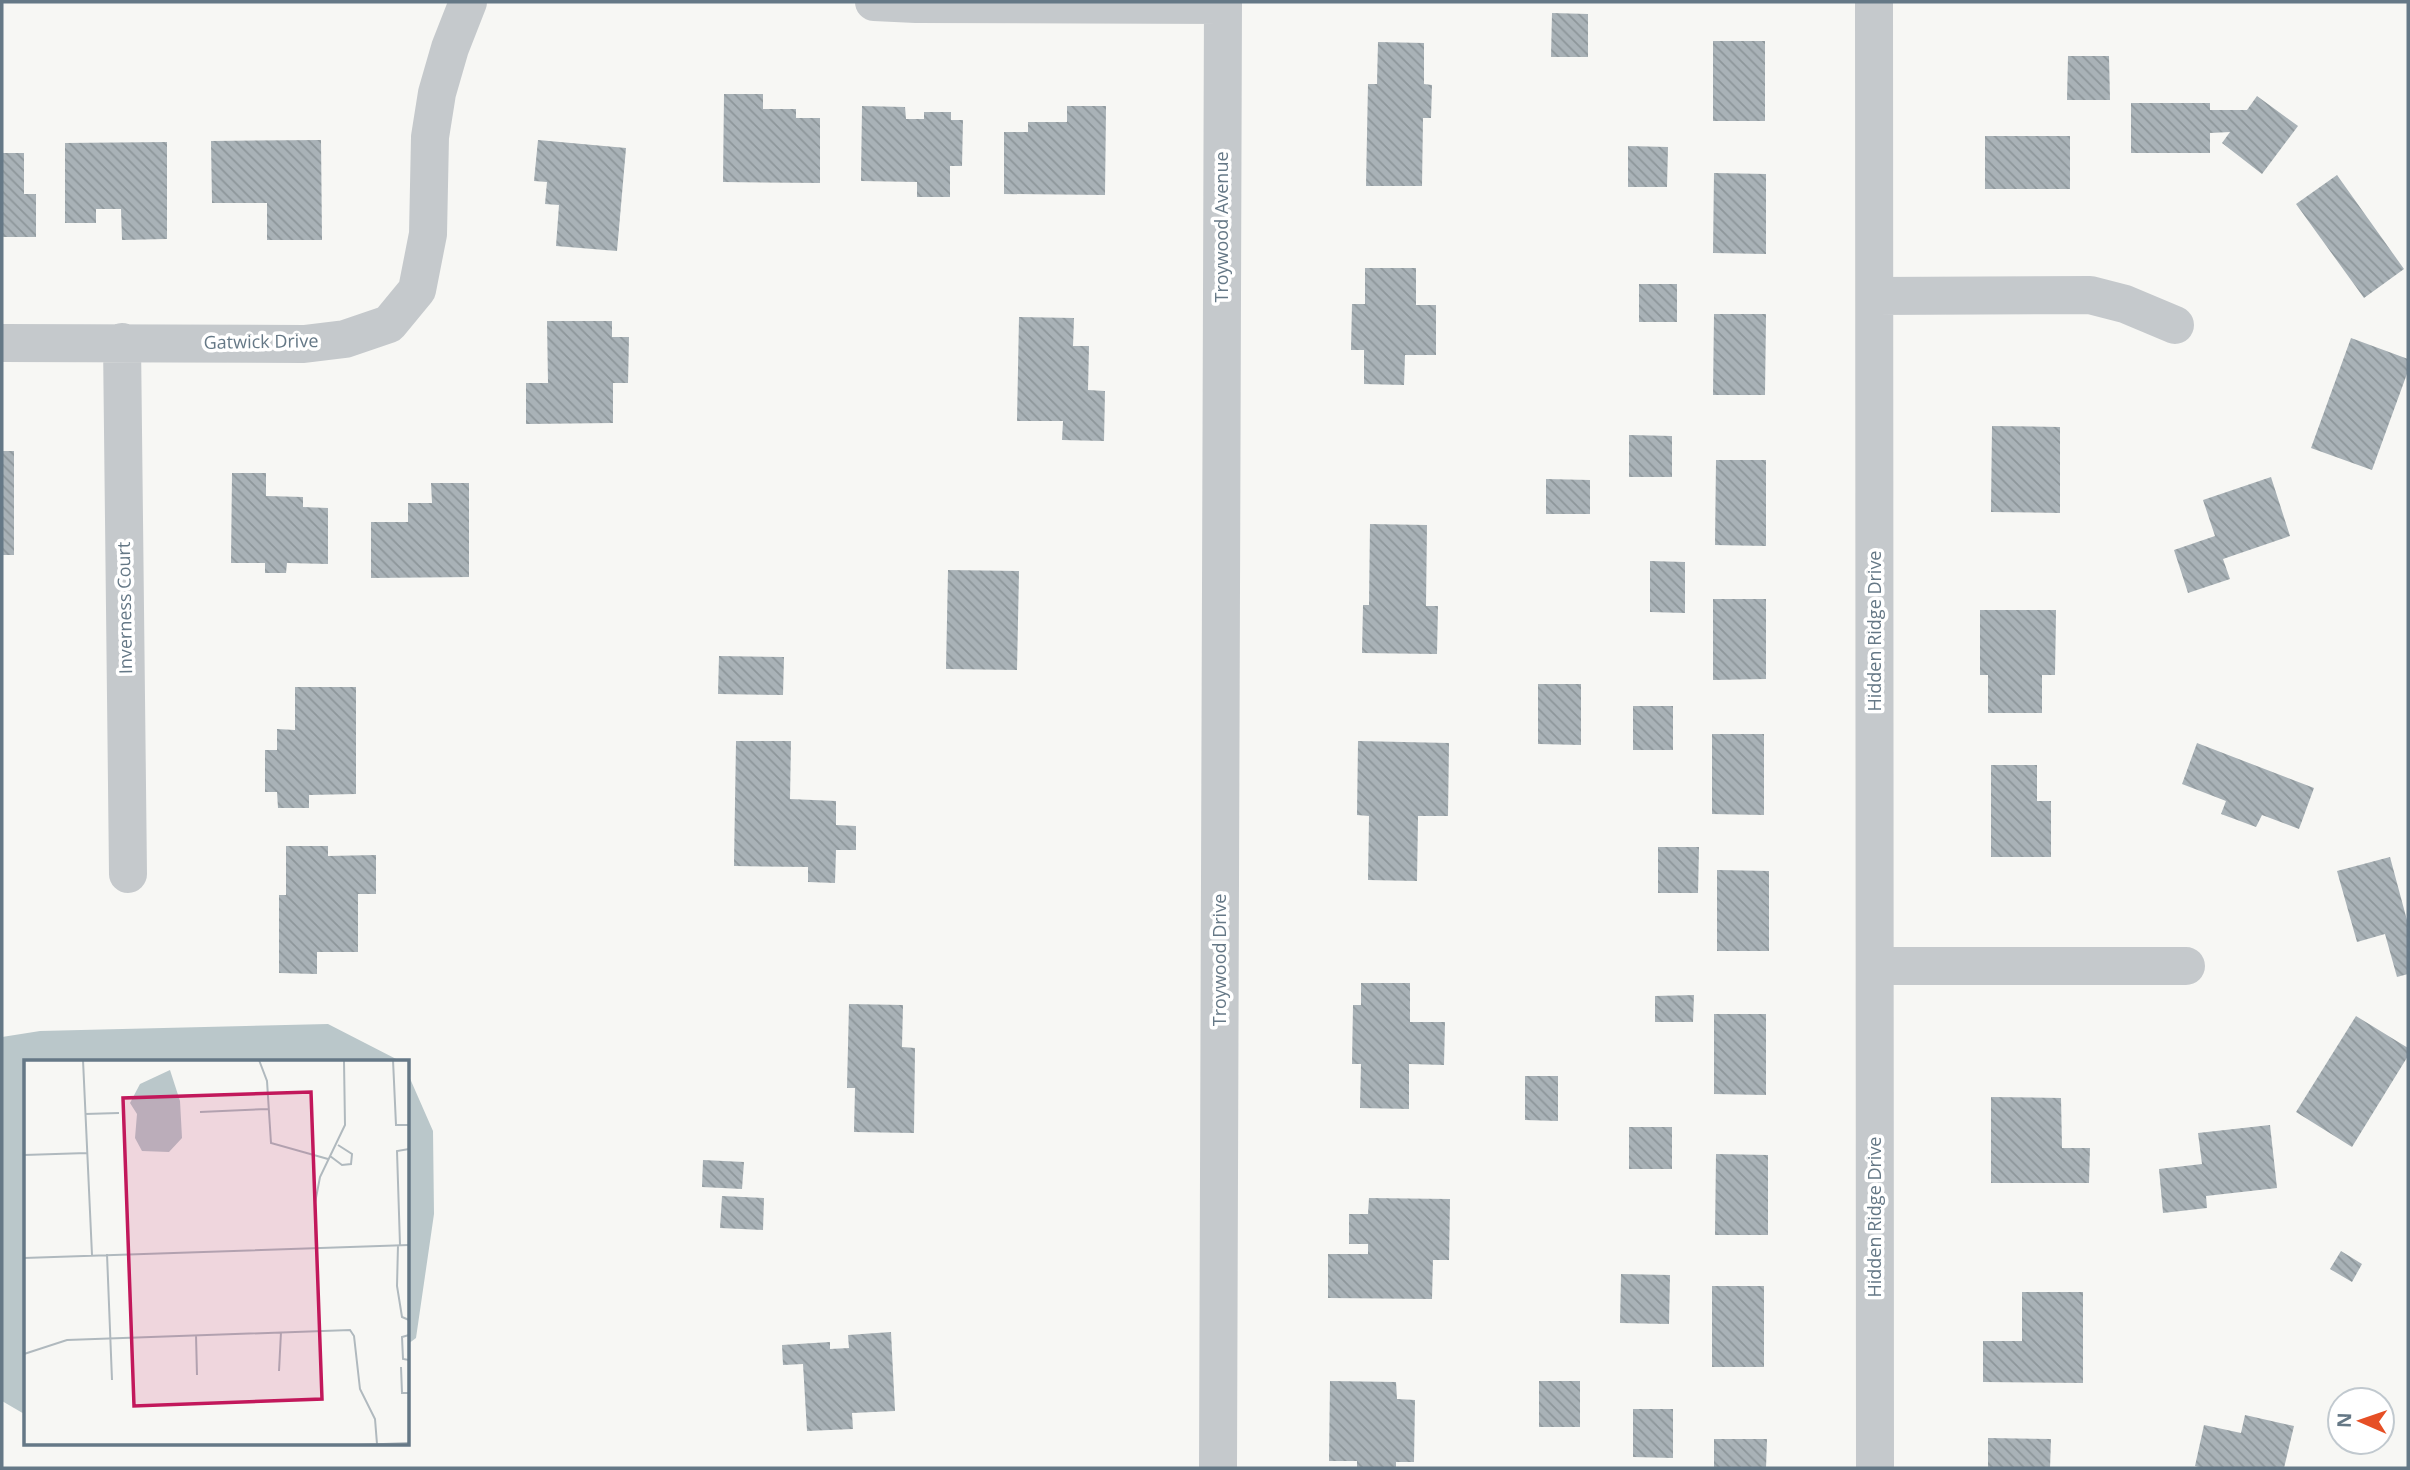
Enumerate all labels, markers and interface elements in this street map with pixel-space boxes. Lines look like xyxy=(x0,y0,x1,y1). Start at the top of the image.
street label: Troywood Avenue xyxy=(1209,151,1233,303)
street label: Gatwick Drive xyxy=(203,328,319,354)
street label: Inverness Court xyxy=(111,542,137,674)
street label: Hidden Ridge Drive xyxy=(1862,551,1886,711)
street label: Troywood Drive xyxy=(1207,894,1231,1026)
inset map xyxy=(24,1060,410,1446)
street label: Hidden Ridge Drive xyxy=(1862,1137,1886,1297)
north arrow xyxy=(2326,1386,2396,1456)
text: N xyxy=(2331,1412,2357,1429)

